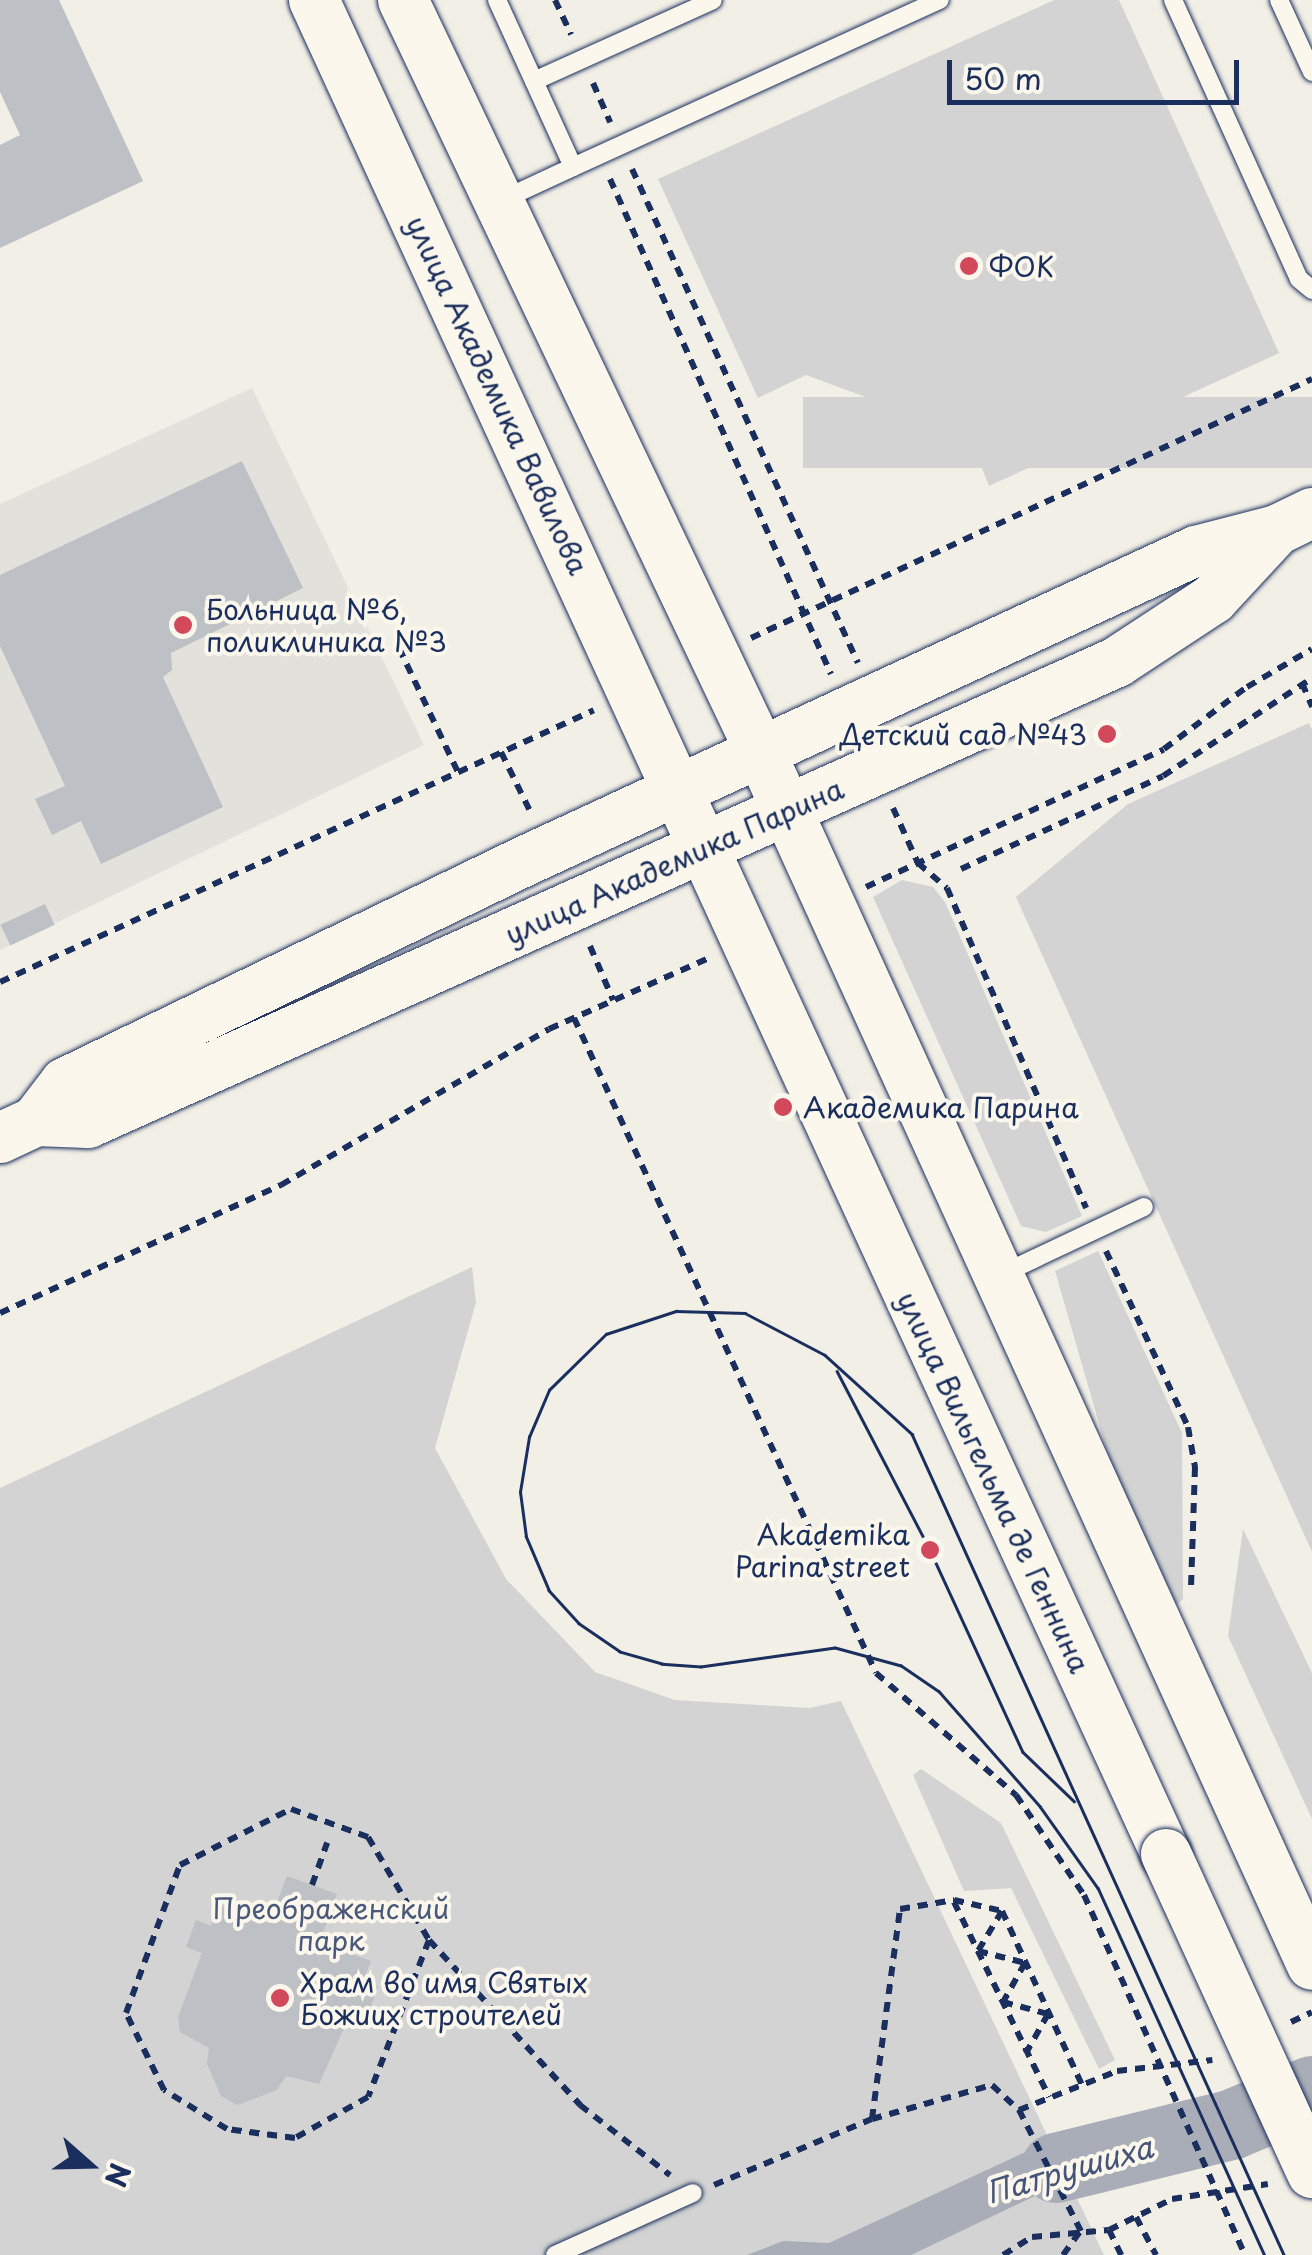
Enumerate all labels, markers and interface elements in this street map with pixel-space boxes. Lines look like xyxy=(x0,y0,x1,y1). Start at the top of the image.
scale bar xyxy=(952,40,1244,102)
text: 50 m xyxy=(964,55,1042,100)
street label: улица Академика Вавилова xyxy=(399,209,597,581)
place label: ФОК xyxy=(989,249,1054,283)
marker: ФОК xyxy=(958,255,980,277)
place label: Больница №6, поликлиника №3 xyxy=(206,592,447,658)
marker: Больница №6, поликлиника №3 xyxy=(170,612,196,638)
place label: Детский сад №43 xyxy=(838,717,1087,751)
marker: Детский сад №43 xyxy=(1096,723,1118,745)
street label: улица Академика Парина xyxy=(498,770,850,952)
place label: Академика Парина xyxy=(803,1090,1081,1124)
marker: Академика Парина xyxy=(772,1096,794,1118)
street label: улица Вильгельма де Геннина xyxy=(891,1286,1097,1678)
place label: Akademika Parina street xyxy=(736,1517,910,1583)
marker: Akademika Parina street xyxy=(919,1539,941,1561)
park label: Преображенский парк xyxy=(213,1891,449,1957)
place label: Храм во имя Святых Божиих строителей xyxy=(300,1965,589,2031)
marker: Храм во имя Святых Божиих строителей xyxy=(269,1987,291,2009)
north arrow xyxy=(40,2115,140,2215)
water label: Патрушиха xyxy=(981,2128,1157,2210)
text: N xyxy=(95,2158,143,2193)

